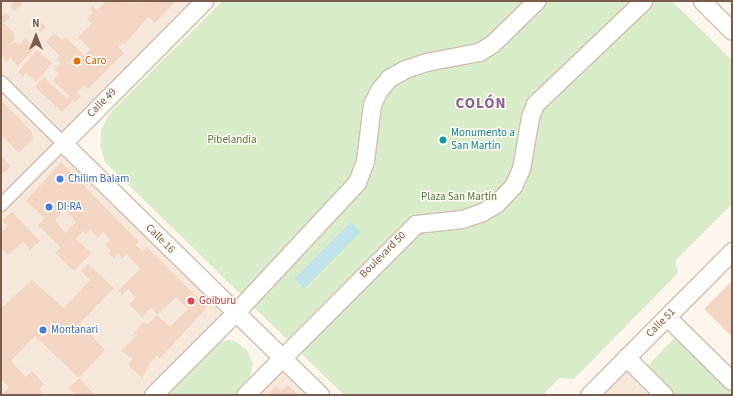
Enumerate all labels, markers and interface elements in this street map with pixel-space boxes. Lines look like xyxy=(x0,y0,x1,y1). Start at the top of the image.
north arrow xyxy=(16,16,56,56)
text: N xyxy=(32,16,40,31)
place label: Caro xyxy=(85,54,106,68)
marker: Caro xyxy=(72,56,82,66)
street label: Calle 49 xyxy=(85,86,119,120)
district label: COLÓN xyxy=(456,95,506,113)
place label: Monumento a San Martín xyxy=(451,127,515,153)
park label: Pibelandia xyxy=(207,133,257,147)
marker: Monumento a San Martín xyxy=(438,135,448,145)
place label: Chilim Balam xyxy=(68,172,129,186)
marker: Chilim Balam xyxy=(55,174,65,184)
park label: Plaza San Martín xyxy=(421,190,497,204)
place label: DI·RA xyxy=(57,200,82,214)
marker: DI·RA xyxy=(44,202,54,212)
street label: Calle 16 xyxy=(143,222,177,256)
street label: Boulevard 50 xyxy=(357,229,409,281)
place label: Goiburu xyxy=(199,294,236,308)
marker: Goiburu xyxy=(186,296,196,306)
street label: Calle 51 xyxy=(644,306,678,340)
place label: Montanari xyxy=(51,323,98,337)
marker: Montanari xyxy=(38,325,48,335)

